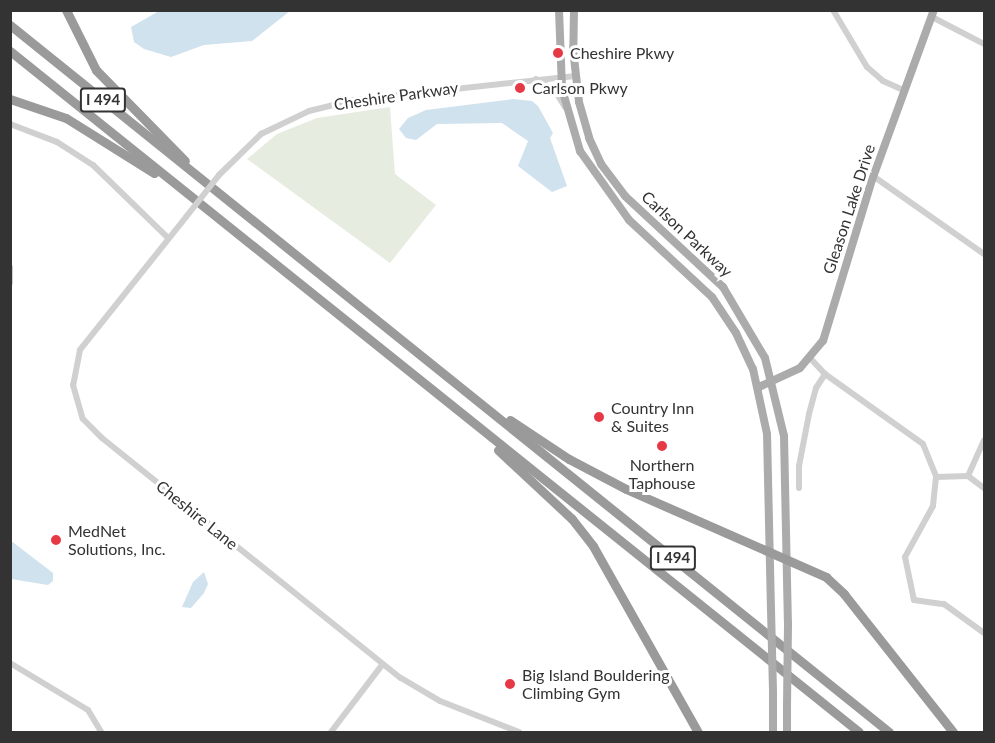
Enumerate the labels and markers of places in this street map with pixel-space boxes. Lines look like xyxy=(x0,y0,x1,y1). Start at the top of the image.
place label: Cheshire Pkwy xyxy=(570,43,674,63)
marker: Cheshire Pkwy xyxy=(551,46,565,60)
place label: Carlson Pkwy xyxy=(532,78,628,98)
marker: Carlson Pkwy xyxy=(513,81,527,95)
place label: Country Inn & Suites xyxy=(611,398,694,436)
marker: Country Inn & Suites xyxy=(592,410,606,424)
marker: Northern Taphouse xyxy=(655,439,669,453)
place label: Northern Taphouse xyxy=(629,455,695,493)
place label: MedNet Solutions, Inc. xyxy=(68,521,166,559)
marker: MedNet Solutions, Inc. xyxy=(49,533,63,547)
place label: Big Island Bouldering Climbing Gym xyxy=(522,665,670,703)
marker: Big Island Bouldering Climbing Gym xyxy=(503,677,517,691)

